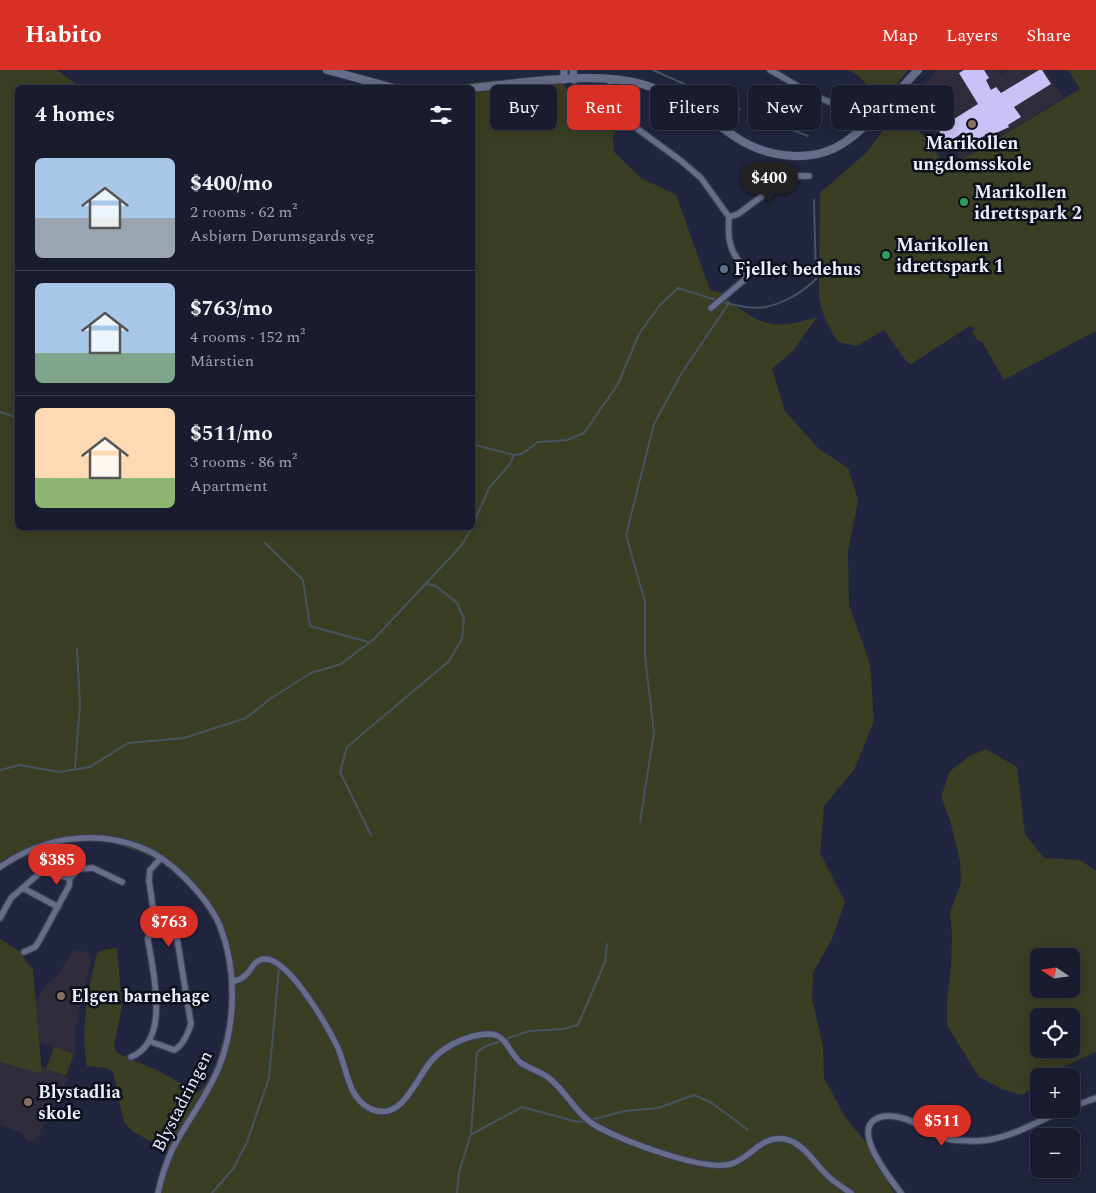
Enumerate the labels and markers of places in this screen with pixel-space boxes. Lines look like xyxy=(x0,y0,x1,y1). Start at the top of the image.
marker: Marikollen ungdomsskole xyxy=(966,118,978,130)
place label: Marikollen ungdomsskole xyxy=(913,130,1031,178)
pin: $400 xyxy=(739,162,799,204)
place label: Marikollen idrettspark 2 xyxy=(974,179,1082,227)
marker: Marikollen idrettspark 2 xyxy=(958,196,970,208)
place label: Marikollen idrettspark 1 xyxy=(896,232,1004,280)
marker: Marikollen idrettspark 1 xyxy=(880,249,892,261)
place label: Fjellet bedehus xyxy=(734,256,861,283)
marker: Fjellet bedehus xyxy=(718,263,730,275)
pin: $385 xyxy=(27,844,87,886)
pin: $763 xyxy=(139,906,199,948)
place label: Elgen barnehage xyxy=(71,983,210,1010)
marker: Elgen barnehage xyxy=(55,990,67,1002)
place label: Blystadlia skole xyxy=(38,1079,121,1127)
marker: Blystadlia skole xyxy=(22,1096,34,1108)
pin: $511 xyxy=(912,1104,972,1147)

